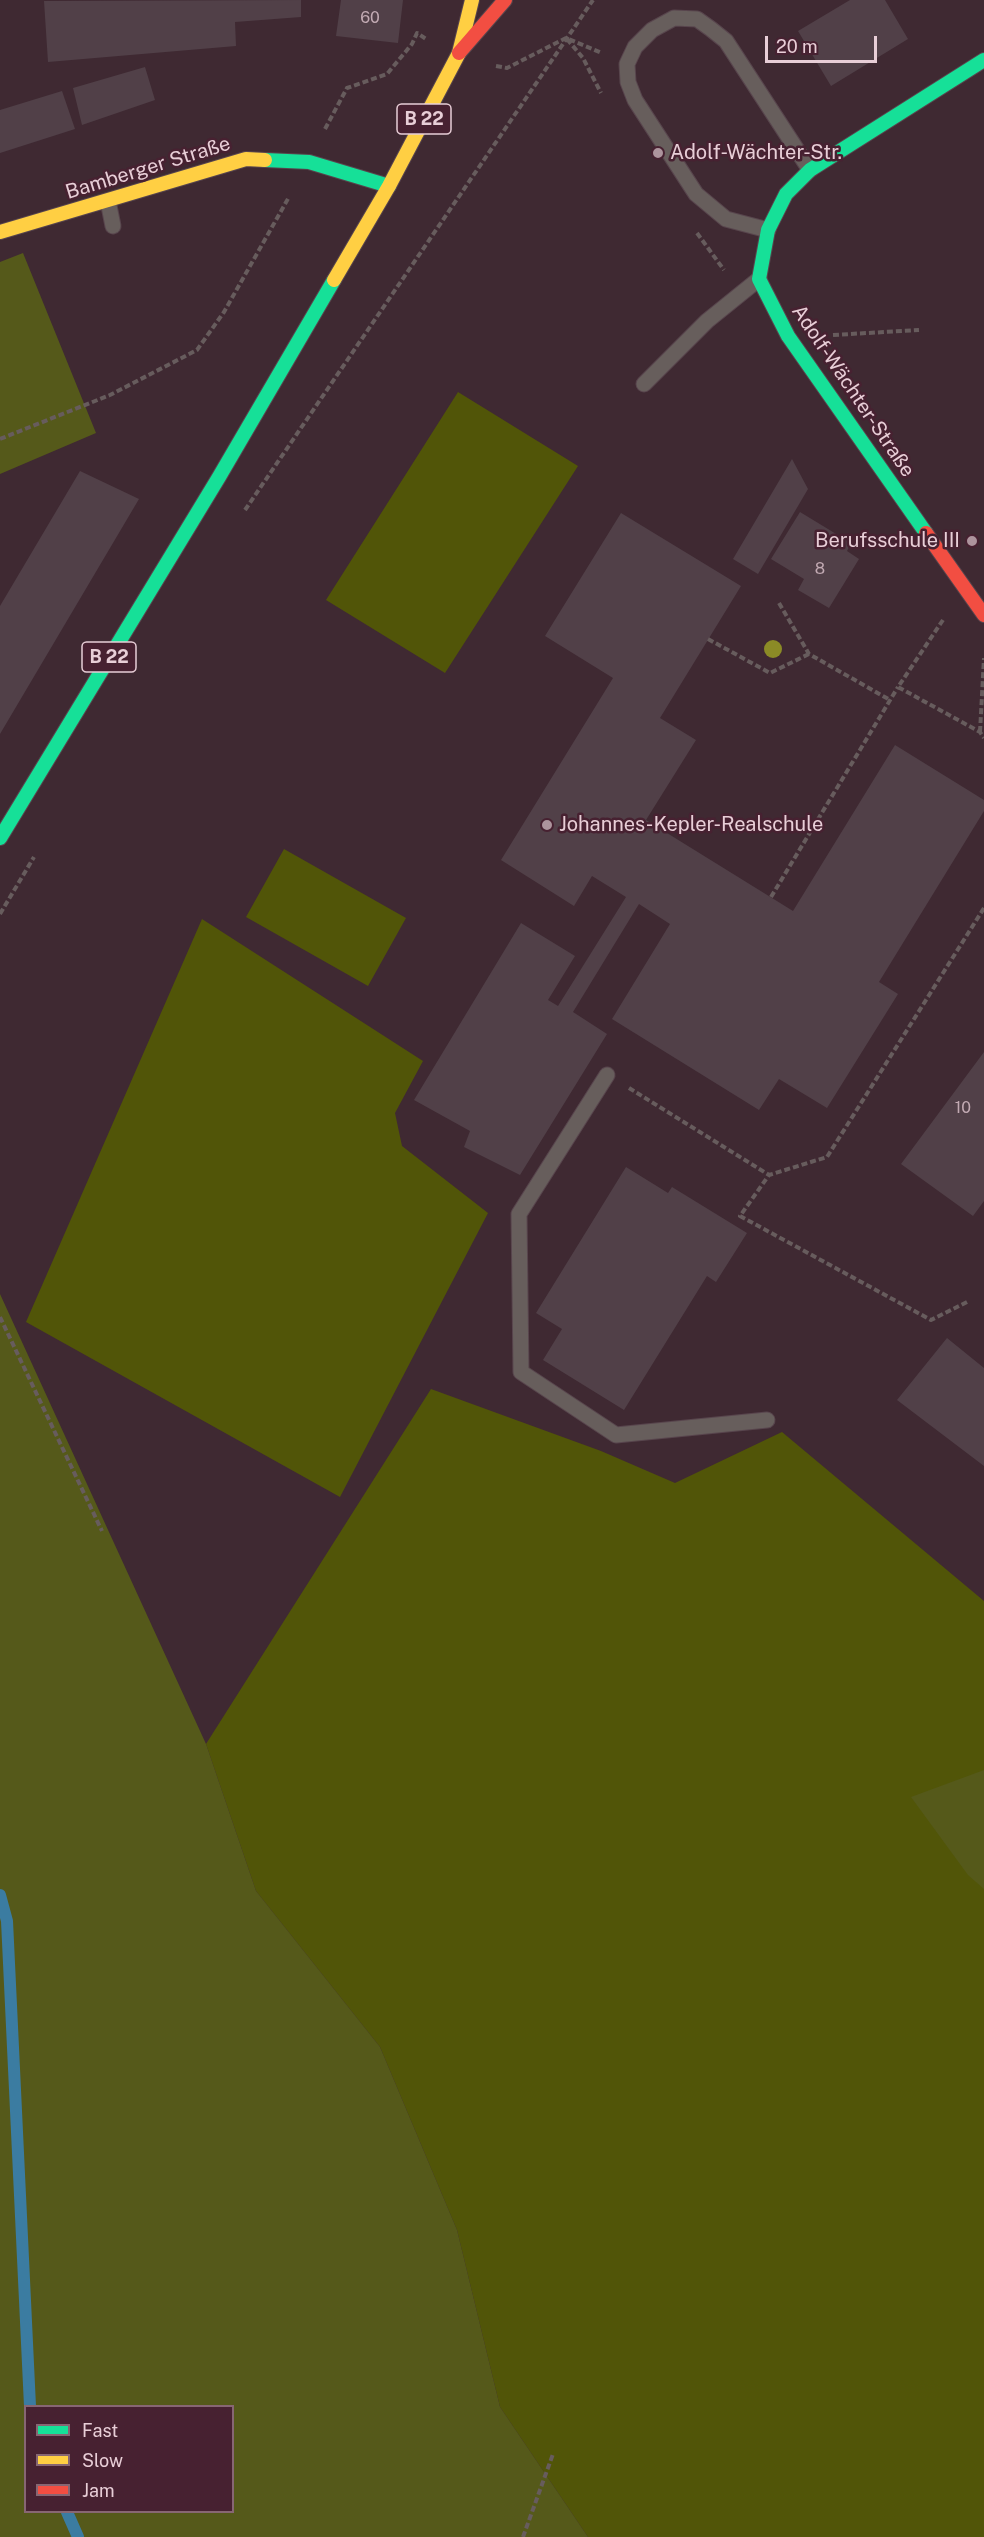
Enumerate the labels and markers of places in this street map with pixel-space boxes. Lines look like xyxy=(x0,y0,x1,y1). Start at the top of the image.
place label: Adolf-Wächter-Str. xyxy=(670,141,842,165)
marker: Adolf-Wächter-Str. xyxy=(651,146,665,160)
place label: Berufsschule III xyxy=(815,529,960,553)
marker: Berufsschule III xyxy=(965,534,979,548)
place label: Johannes-Kepler-Realschule xyxy=(559,813,823,837)
marker: Johannes-Kepler-Realschule xyxy=(540,818,554,832)

